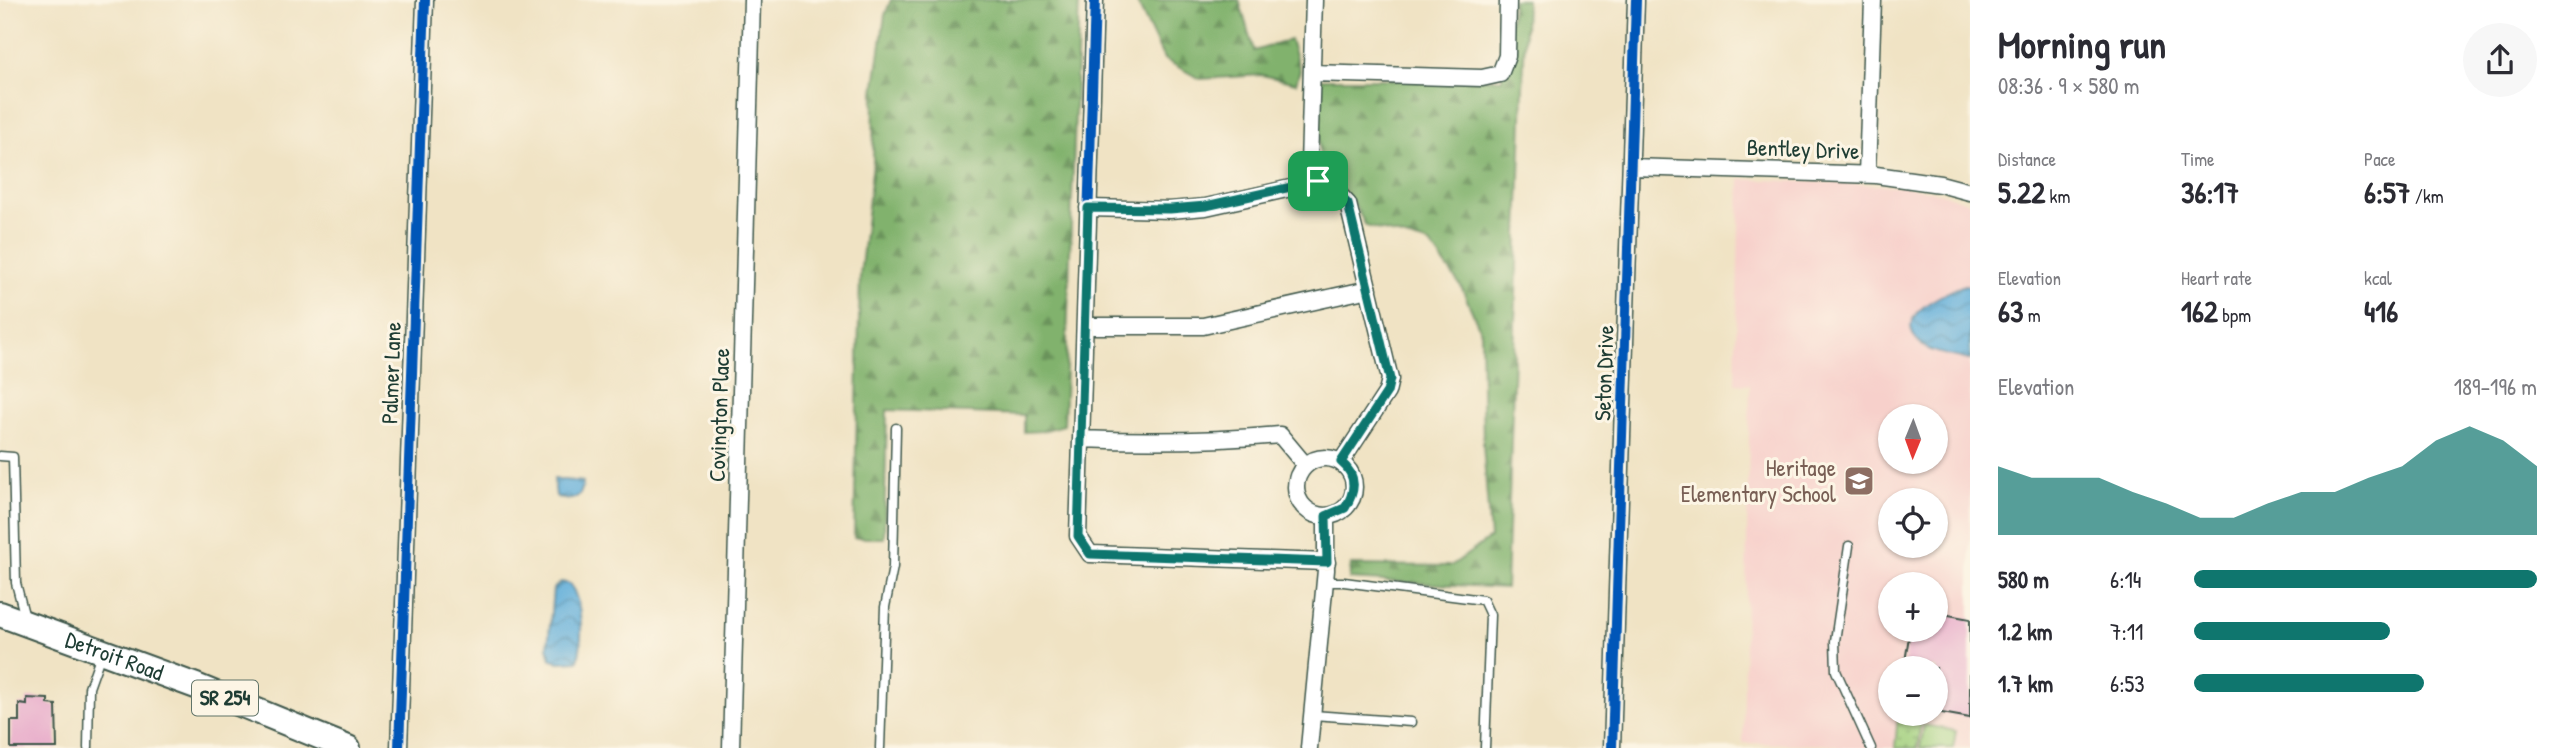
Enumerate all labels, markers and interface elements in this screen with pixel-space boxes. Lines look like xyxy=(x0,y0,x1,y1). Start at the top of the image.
text: Morning run xyxy=(1998,18,2166,70)
button: share xyxy=(2463,23,2537,97)
text: 08:36 · 9 × 580 m xyxy=(1998,70,2139,101)
street label: Bentley Drive xyxy=(1746,131,1860,166)
text: Distance xyxy=(1998,146,2056,172)
text: Time xyxy=(2181,146,2215,172)
text: Pace xyxy=(2364,146,2396,172)
pin xyxy=(1288,151,1348,211)
icon: arrive xyxy=(1299,162,1337,200)
text: 5.22 xyxy=(1998,172,2045,212)
text: 36:17 xyxy=(2181,172,2239,212)
text: 6:57 xyxy=(2364,172,2410,212)
text: km xyxy=(2045,183,2070,209)
text: /km xyxy=(2410,183,2444,209)
text: Elevation xyxy=(1998,265,2061,291)
text: Heart rate xyxy=(2181,265,2252,291)
text: kcal xyxy=(2364,265,2392,291)
text: 63 xyxy=(1998,291,2023,331)
text: 162 xyxy=(2181,291,2218,331)
text: 416 xyxy=(2364,291,2398,331)
text: m xyxy=(2023,302,2041,328)
text: bpm xyxy=(2218,302,2251,328)
street label: Palmer Lane xyxy=(373,321,408,425)
street label: Seton Drive xyxy=(1586,325,1621,421)
street label: Covington Place xyxy=(701,347,736,482)
text: Elevation xyxy=(1998,371,2074,402)
text: 189–196 m xyxy=(2454,371,2537,402)
north arrow xyxy=(1878,404,1948,474)
map controls xyxy=(1878,404,1948,726)
place label: Heritage Elementary School xyxy=(1681,452,1837,509)
school or university icon: Heritage Elementary School xyxy=(1842,464,1876,498)
button: locate xyxy=(1878,488,1948,558)
text: 580 m xyxy=(1998,564,2049,595)
text: 6:14 xyxy=(2110,564,2142,595)
button: + xyxy=(1878,572,1948,642)
text: 1.2 km xyxy=(1998,616,2053,647)
text: 7:11 xyxy=(2110,616,2143,647)
street label: Detroit Road xyxy=(61,623,168,688)
button: − xyxy=(1878,656,1948,726)
text: 1.7 km xyxy=(1998,668,2053,699)
text: 6:53 xyxy=(2110,668,2145,699)
road number: SR 254 xyxy=(192,680,258,716)

